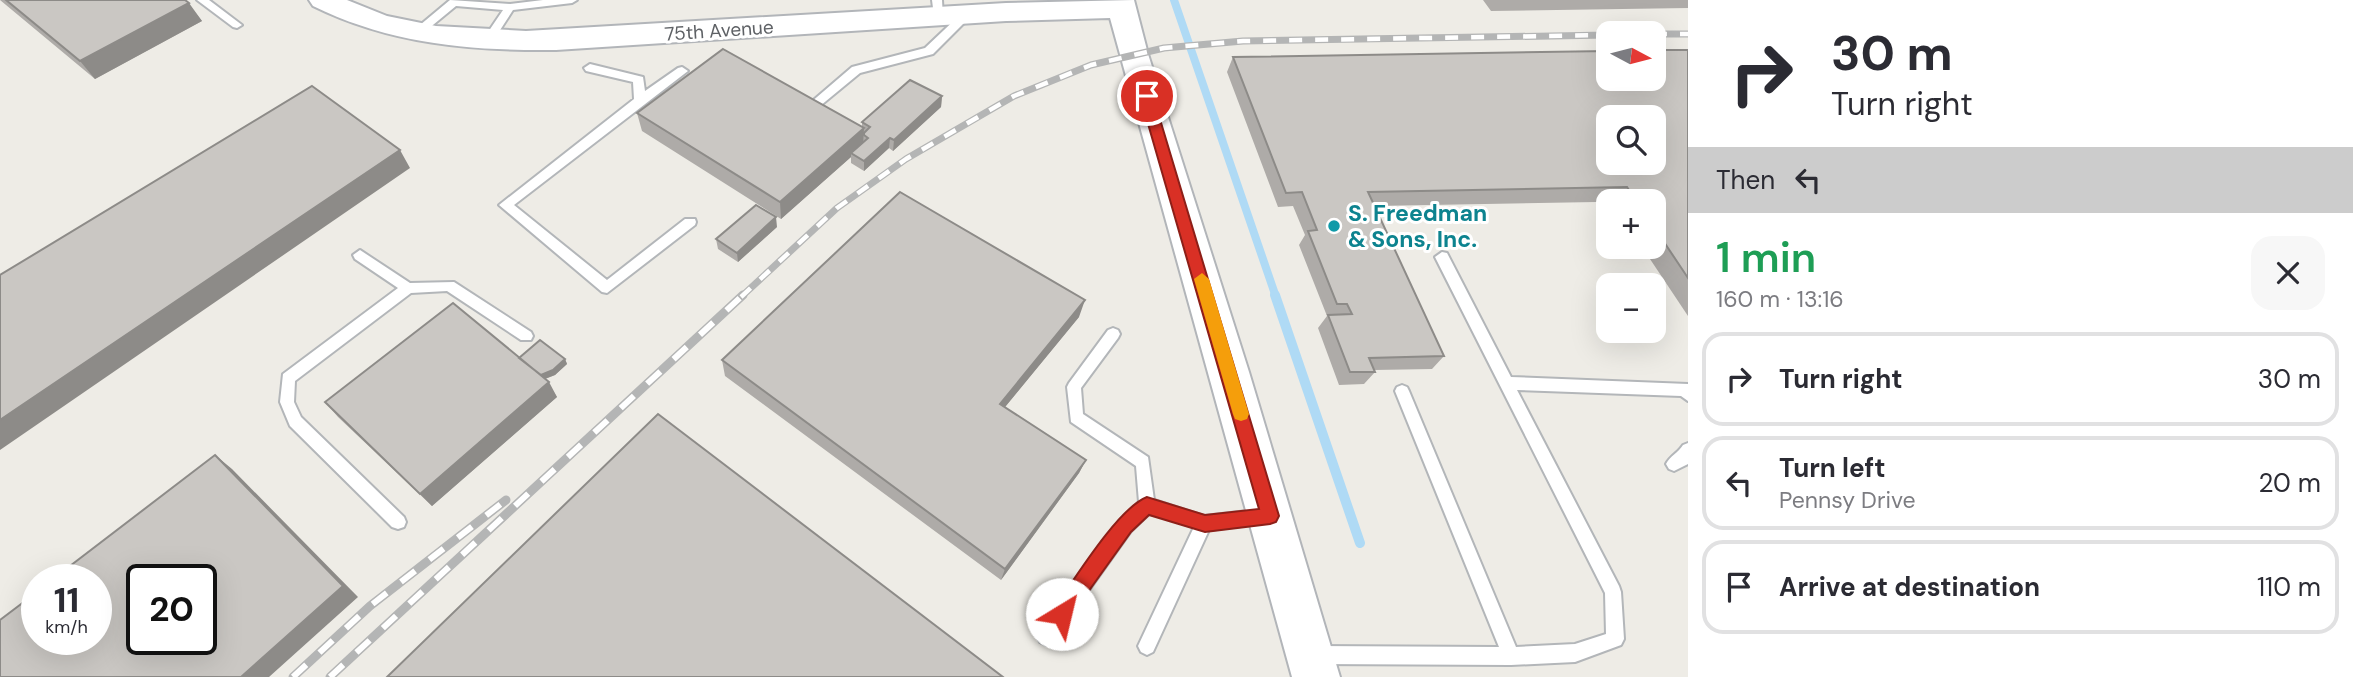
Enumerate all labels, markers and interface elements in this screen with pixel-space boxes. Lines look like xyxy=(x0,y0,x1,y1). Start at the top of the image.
street label: 75th Avenue xyxy=(664,14,774,47)
north arrow xyxy=(1596,21,1666,91)
map controls xyxy=(1596,21,1666,343)
text: 30 m xyxy=(1831,21,1953,85)
icon: right xyxy=(1716,28,1807,119)
pin xyxy=(1117,66,1177,126)
icon: arrive xyxy=(1128,77,1166,115)
text: Turn right xyxy=(1831,83,1973,125)
button: search xyxy=(1596,105,1666,175)
icon: left xyxy=(1789,161,1827,199)
text: Then xyxy=(1716,163,1775,197)
button: + xyxy=(1596,189,1666,259)
place label: S. Freedman & Sons, Inc. xyxy=(1348,198,1487,254)
marker: S. Freedman & Sons, Inc. xyxy=(1326,218,1342,234)
text: 1 min xyxy=(1716,230,1816,285)
button: close xyxy=(2251,236,2325,310)
button: − xyxy=(1596,273,1666,343)
text: 160 m · 13:16 xyxy=(1716,284,1844,314)
icon: right xyxy=(1720,360,1758,398)
text: Turn right xyxy=(1779,362,1903,396)
text: 30 m xyxy=(2258,362,2321,396)
text: Turn left xyxy=(1779,451,1886,485)
icon: left xyxy=(1720,464,1758,502)
text: 20 m xyxy=(2258,466,2321,500)
text: Pennsy Drive xyxy=(1779,485,1916,515)
speed limit sign: 20 xyxy=(126,564,217,655)
icon: arrive xyxy=(1720,568,1758,606)
text: Arrive at destination xyxy=(1779,570,2040,604)
text: 110 m xyxy=(2257,570,2321,604)
text: 11 xyxy=(54,577,79,623)
position arrow xyxy=(1025,577,1099,651)
text: km/h xyxy=(45,615,88,639)

